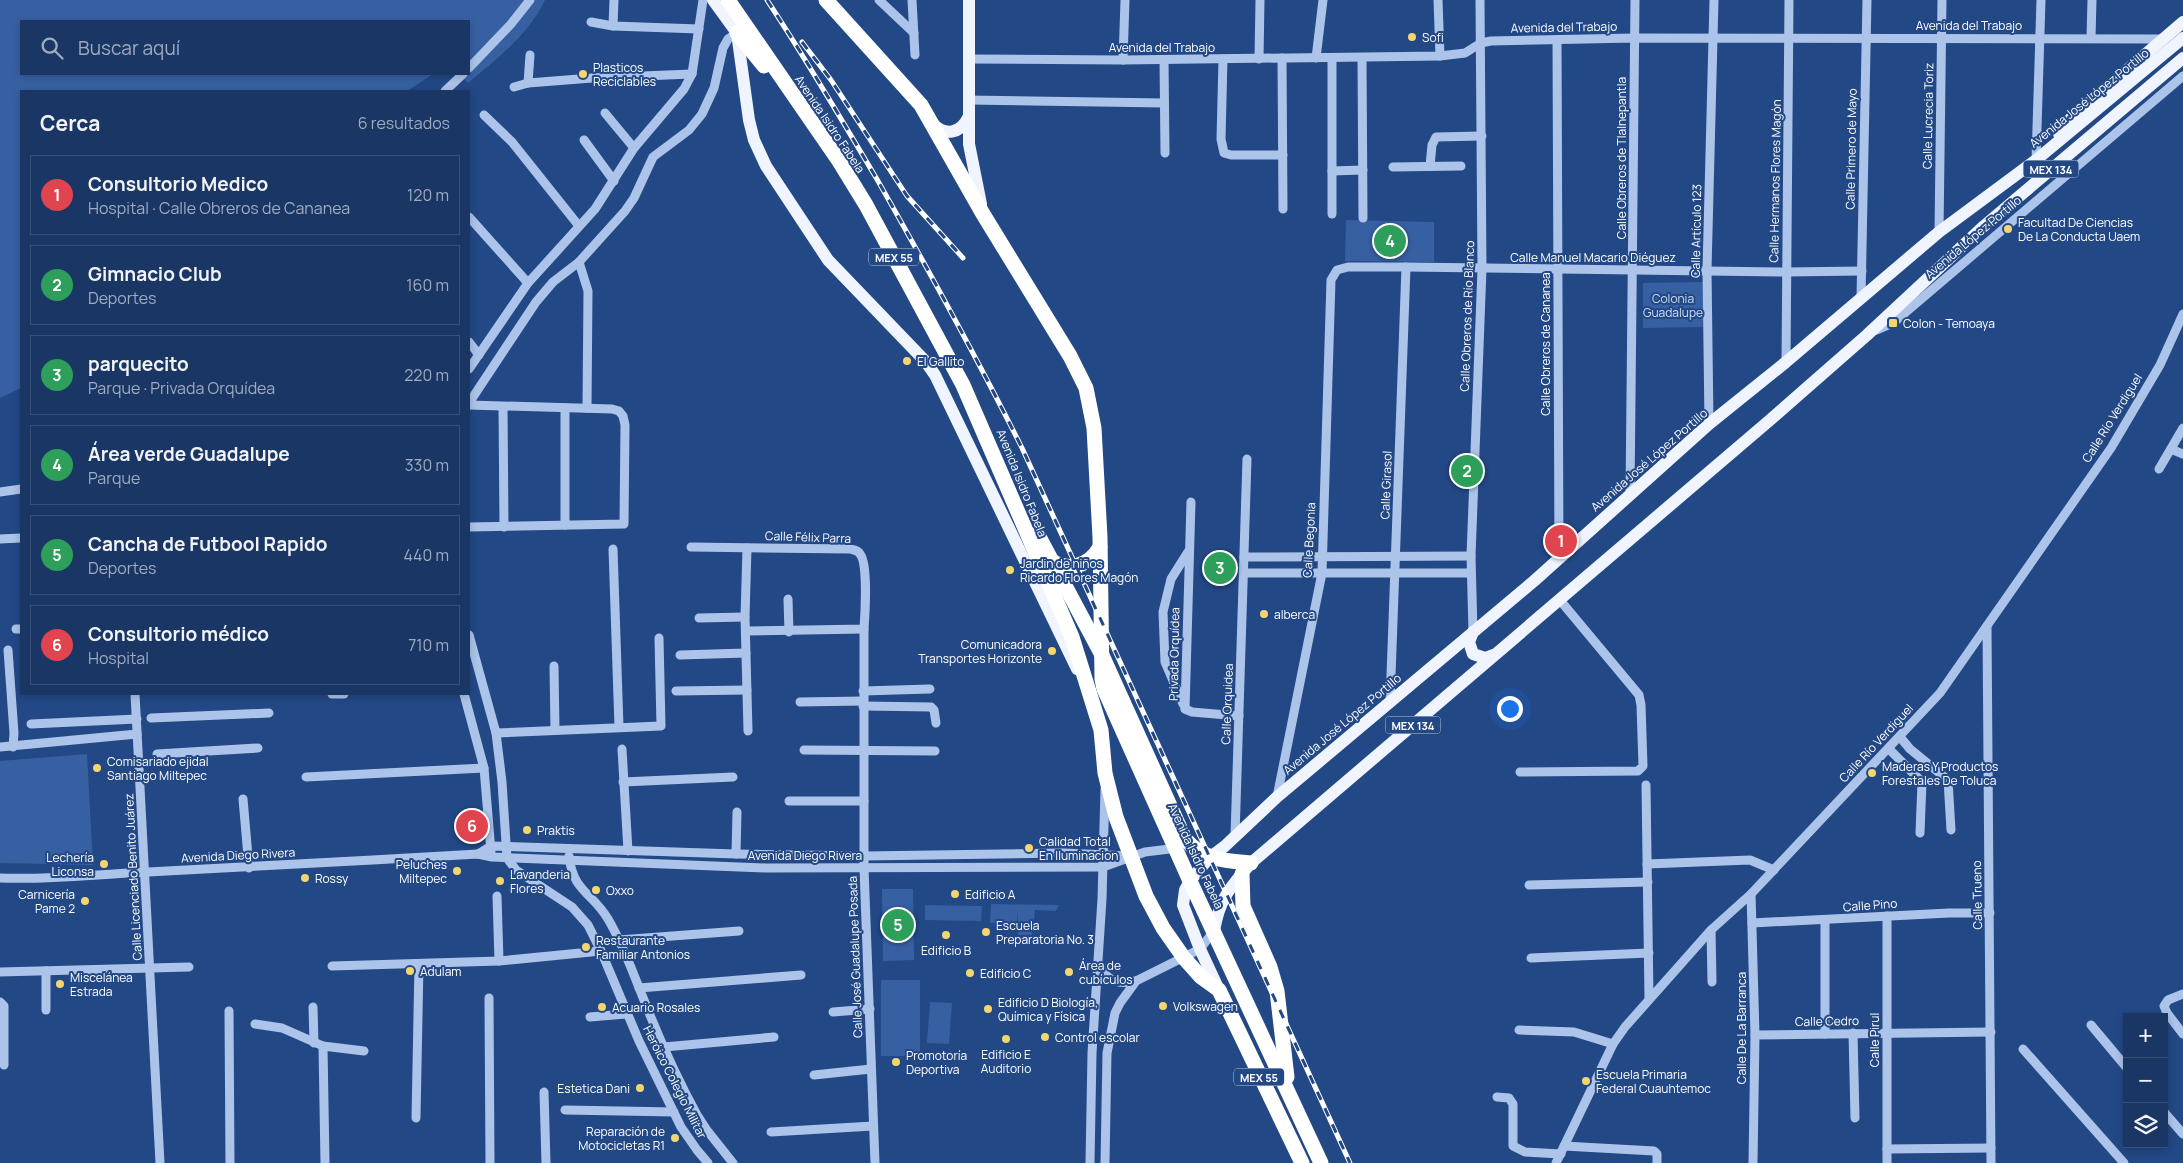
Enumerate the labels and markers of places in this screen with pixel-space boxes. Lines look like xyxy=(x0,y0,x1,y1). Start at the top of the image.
place label: Sofi xyxy=(1422,29,1444,46)
marker: Sofi xyxy=(1406,31,1418,43)
place label: Plasticos Reciclables xyxy=(593,59,656,90)
marker: Plasticos Reciclables xyxy=(577,68,589,80)
place label: Facultad De Ciencias De La Conducta Uaem xyxy=(2018,214,2140,245)
pin: 4 xyxy=(1374,222,1406,260)
marker: Facultad De Ciencias De La Conducta Uaem xyxy=(2002,223,2014,235)
place label: Colon - Temoaya xyxy=(1903,315,1995,332)
marker: Colon - Temoaya xyxy=(1887,317,1899,329)
place label: El Gallito xyxy=(917,353,964,370)
marker: El Gallito xyxy=(901,355,913,367)
pin: 2 xyxy=(1451,452,1483,490)
pin: 1 xyxy=(1545,522,1577,560)
pin: 3 xyxy=(1204,549,1236,587)
place label: Jardin de niños Ricardo Flores Magón xyxy=(1020,555,1138,586)
marker: Jardin de niños Ricardo Flores Magón xyxy=(1004,564,1016,576)
place label: alberca xyxy=(1274,606,1315,623)
marker: alberca xyxy=(1258,608,1270,620)
place label: Comunicadora Transportes Horizonte xyxy=(918,636,1042,667)
marker: Comunicadora Transportes Horizonte xyxy=(1046,645,1058,657)
place label: Comisariado ejidal Santiago Miltepec xyxy=(107,753,208,784)
place label: Maderas Y Productos Forestales De Toluca xyxy=(1882,758,1998,789)
marker: Comisariado ejidal Santiago Miltepec xyxy=(91,762,103,774)
marker: Maderas Y Productos Forestales De Toluca xyxy=(1866,767,1878,779)
pin: 6 xyxy=(456,807,488,845)
place label: Praktis xyxy=(537,822,575,839)
marker: Praktis xyxy=(521,824,533,836)
place label: Calidad Total En Iluminacion xyxy=(1039,833,1118,864)
marker: Calidad Total En Iluminacion xyxy=(1023,842,1035,854)
place label: Lechería Liconsa xyxy=(46,849,94,880)
place label: Peluches Miltepec xyxy=(396,856,447,887)
marker: Lechería Liconsa xyxy=(98,858,110,870)
marker: Peluches Miltepec xyxy=(451,865,463,877)
place label: Lavanderia Flores xyxy=(510,866,570,897)
place label: Rossy xyxy=(315,870,349,887)
marker: Rossy xyxy=(299,872,311,884)
marker: Lavanderia Flores xyxy=(494,875,506,887)
place label: Oxxo xyxy=(606,882,634,899)
marker: Oxxo xyxy=(590,884,602,896)
place label: Carnicería Pame 2 xyxy=(18,886,75,917)
place label: Edificio A xyxy=(965,886,1016,903)
marker: Edificio A xyxy=(949,888,961,900)
marker: Carnicería Pame 2 xyxy=(79,895,91,907)
pin: 5 xyxy=(882,906,914,944)
place label: Escuela Preparatoria No. 3 xyxy=(996,917,1094,948)
marker: Escuela Preparatoria No. 3 xyxy=(980,926,992,938)
marker: Edificio B xyxy=(940,929,952,941)
place label: Restaurante Familiar Antonios xyxy=(596,932,690,963)
marker: Restaurante Familiar Antonios xyxy=(580,941,592,953)
place label: Edificio B xyxy=(921,942,971,959)
place label: Área de cubículos xyxy=(1079,957,1133,988)
place label: Adulam xyxy=(420,963,461,980)
marker: Adulam xyxy=(404,965,416,977)
place label: Edificio C xyxy=(980,965,1032,982)
marker: Área de cubículos xyxy=(1063,966,1075,978)
marker: Edificio C xyxy=(964,967,976,979)
place label: Miscelánea Estrada xyxy=(70,969,133,1000)
marker: Miscelánea Estrada xyxy=(54,978,66,990)
place label: Edificio D Biología, Química y Física xyxy=(998,994,1098,1025)
place label: Volkswagen xyxy=(1173,998,1238,1015)
place label: Acuario Rosales xyxy=(612,999,700,1016)
marker: Volkswagen xyxy=(1157,1000,1169,1012)
marker: Acuario Rosales xyxy=(596,1001,608,1013)
marker: Edificio D Biología, Química y Física xyxy=(982,1003,994,1015)
place label: Control escolar xyxy=(1055,1029,1140,1046)
marker: Control escolar xyxy=(1039,1031,1051,1043)
marker: Edificio E Auditorio xyxy=(1000,1033,1012,1045)
place label: Edificio E Auditorio xyxy=(981,1046,1031,1077)
place label: Promotoría Deportiva xyxy=(906,1047,967,1078)
marker: Promotoría Deportiva xyxy=(890,1056,902,1068)
place label: Escuela Primaria Federal Cuauhtemoc xyxy=(1596,1066,1711,1097)
marker: Escuela Primaria Federal Cuauhtemoc xyxy=(1580,1075,1592,1087)
place label: Estetica Dani xyxy=(557,1080,630,1097)
marker: Estetica Dani xyxy=(634,1082,646,1094)
place label: Reparación de Motocicletas R1 xyxy=(578,1123,665,1154)
marker: Reparación de Motocicletas R1 xyxy=(669,1132,681,1144)

